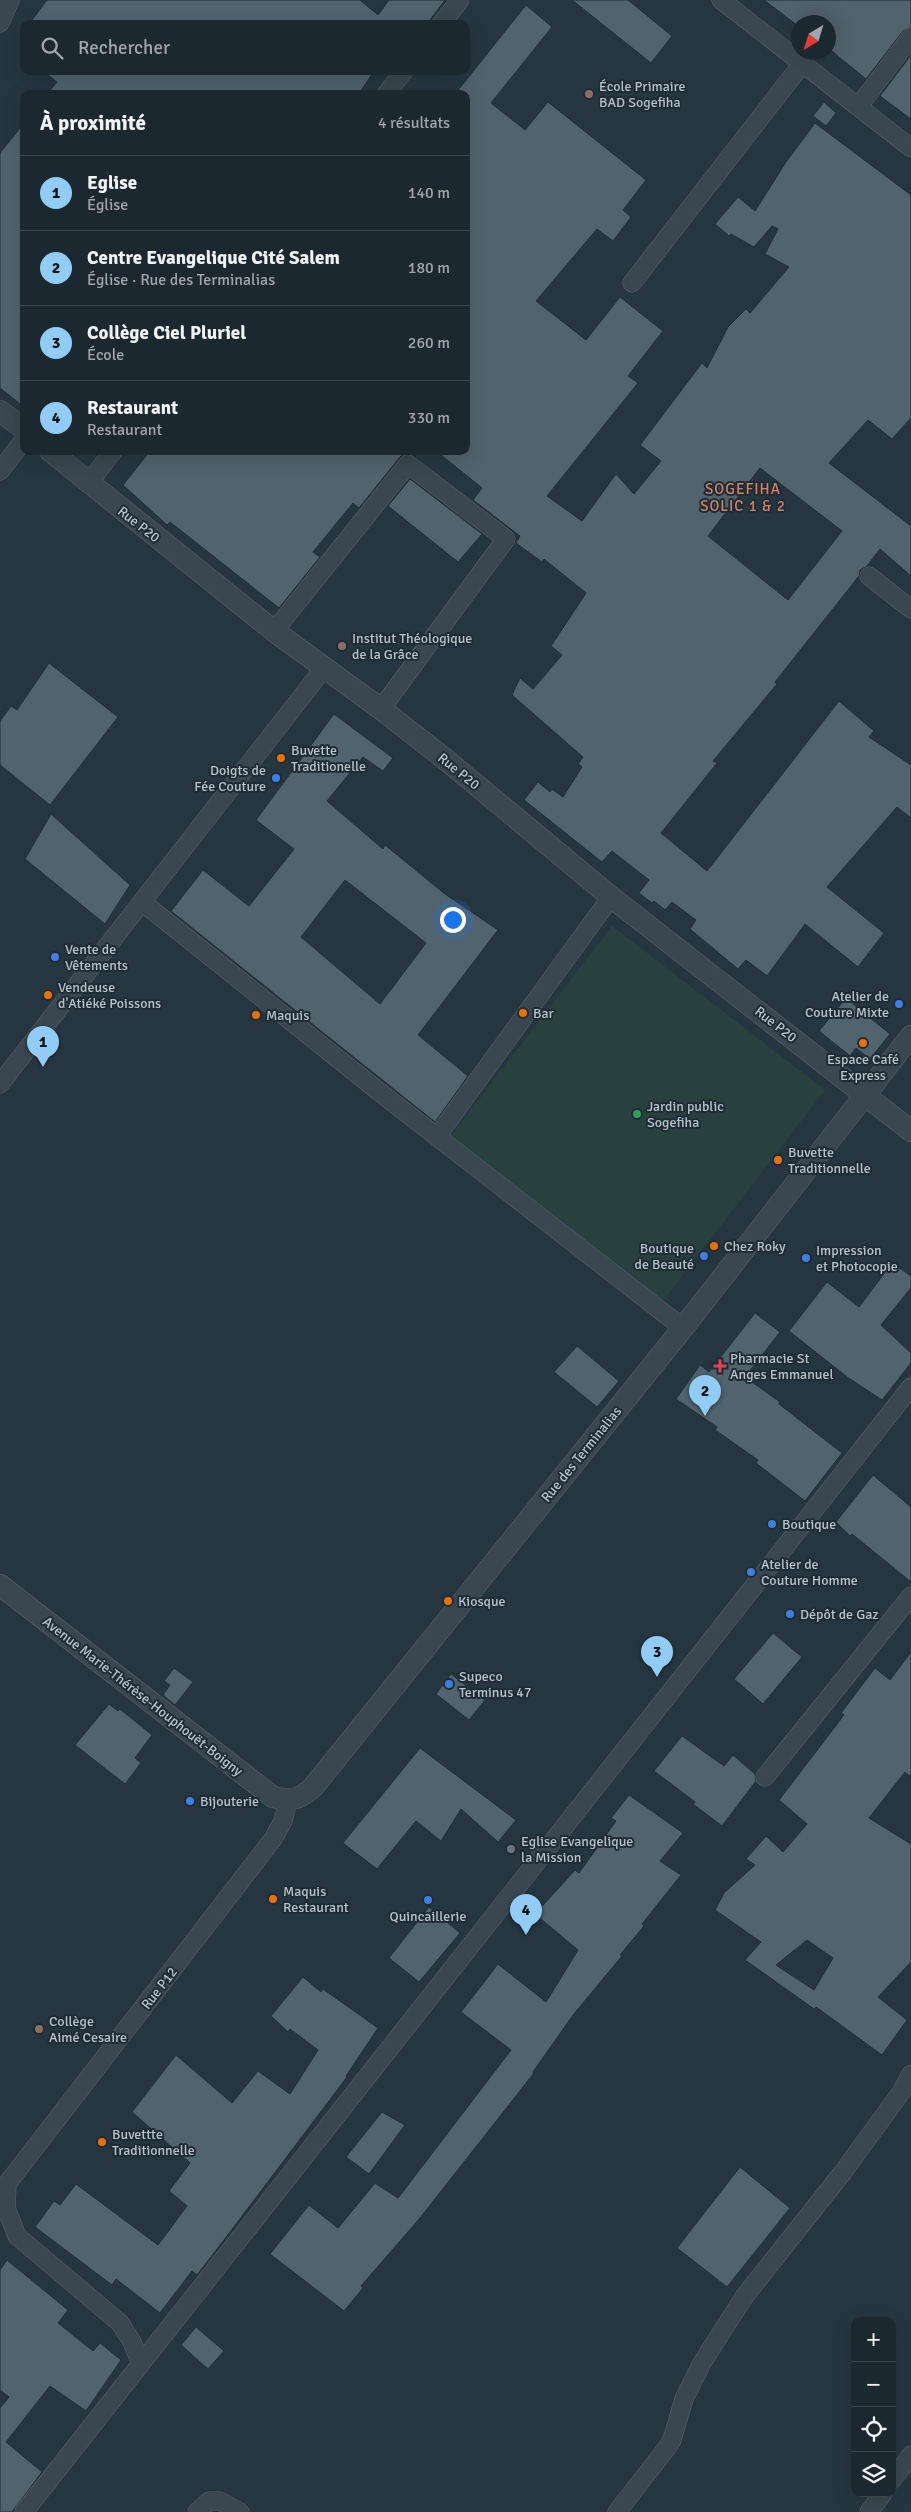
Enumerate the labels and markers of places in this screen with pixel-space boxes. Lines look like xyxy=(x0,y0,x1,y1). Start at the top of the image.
place label: École Primaire BAD Sogefiha xyxy=(599,78,686,111)
marker: École Primaire BAD Sogefiha xyxy=(583,88,595,100)
place label: Institut Théologique de la Grâce xyxy=(352,630,472,663)
marker: Institut Théologique de la Grâce xyxy=(336,640,348,652)
place label: Buvette Traditionelle xyxy=(291,742,366,775)
marker: Buvette Traditionelle xyxy=(275,752,287,764)
place label: Doigts de Fée Couture xyxy=(194,762,266,795)
marker: Doigts de Fée Couture xyxy=(270,772,282,784)
place label: Vente de Vêtements xyxy=(65,941,128,974)
marker: Vente de Vêtements xyxy=(49,951,61,963)
place label: Vendeuse d'Atiéké Poissons xyxy=(58,979,161,1012)
place label: Atelier de Couture Mixte xyxy=(805,988,889,1021)
marker: Vendeuse d'Atiéké Poissons xyxy=(42,989,54,1001)
marker: Atelier de Couture Mixte xyxy=(893,998,905,1010)
place label: Bar xyxy=(533,1005,555,1022)
place label: Maquis xyxy=(266,1007,309,1024)
marker: Bar xyxy=(517,1007,529,1019)
marker: Maquis xyxy=(250,1009,262,1021)
pin: 1 xyxy=(27,1026,59,1067)
marker: Espace Café Express xyxy=(857,1037,869,1049)
place label: Espace Café Express xyxy=(827,1051,899,1084)
place label: Jardin public Sogefiha xyxy=(647,1098,724,1131)
marker: Jardin public Sogefiha xyxy=(631,1108,643,1120)
place label: Buvette Traditionnelle xyxy=(788,1144,871,1177)
marker: Buvette Traditionnelle xyxy=(772,1154,784,1166)
place label: Chez Roky xyxy=(724,1238,786,1255)
place label: Boutique de Beauté xyxy=(634,1240,694,1273)
marker: Chez Roky xyxy=(708,1240,720,1252)
place label: Impression et Photocopie xyxy=(816,1242,898,1275)
marker: Boutique de Beauté xyxy=(698,1250,710,1262)
marker: Impression et Photocopie xyxy=(800,1252,812,1264)
place label: Pharmacie St Anges Emmanuel xyxy=(730,1350,834,1383)
marker: Pharmacie St Anges Emmanuel xyxy=(714,1360,726,1372)
pin: 2 xyxy=(689,1375,721,1416)
place label: Boutique xyxy=(782,1516,836,1533)
marker: Boutique xyxy=(766,1518,778,1530)
place label: Atelier de Couture Homme xyxy=(761,1556,858,1589)
marker: Atelier de Couture Homme xyxy=(745,1566,757,1578)
place label: Kiosque xyxy=(458,1593,506,1610)
marker: Kiosque xyxy=(442,1595,454,1607)
place label: Dépôt de Gaz xyxy=(800,1606,879,1623)
marker: Dépôt de Gaz xyxy=(784,1608,796,1620)
pin: 3 xyxy=(641,1636,673,1677)
place label: Supeco Terminus 47 xyxy=(459,1668,531,1701)
marker: Supeco Terminus 47 xyxy=(443,1678,455,1690)
place label: Bijouterie xyxy=(200,1793,259,1810)
marker: Bijouterie xyxy=(184,1795,196,1807)
place label: Eglise Evangelique la Mission xyxy=(521,1833,633,1866)
marker: Eglise Evangelique la Mission xyxy=(505,1843,517,1855)
place label: Maquis Restaurant xyxy=(283,1883,349,1916)
marker: Maquis Restaurant xyxy=(267,1893,279,1905)
marker: Quincaillerie xyxy=(422,1894,434,1906)
pin: 4 xyxy=(510,1894,542,1935)
place label: Quincaillerie xyxy=(390,1908,466,1925)
place label: Collège Aimé Cesaire xyxy=(49,2013,127,2046)
marker: Collège Aimé Cesaire xyxy=(33,2023,45,2035)
place label: Buvettte Traditionnelle xyxy=(112,2126,195,2159)
marker: Buvettte Traditionnelle xyxy=(96,2136,108,2148)

